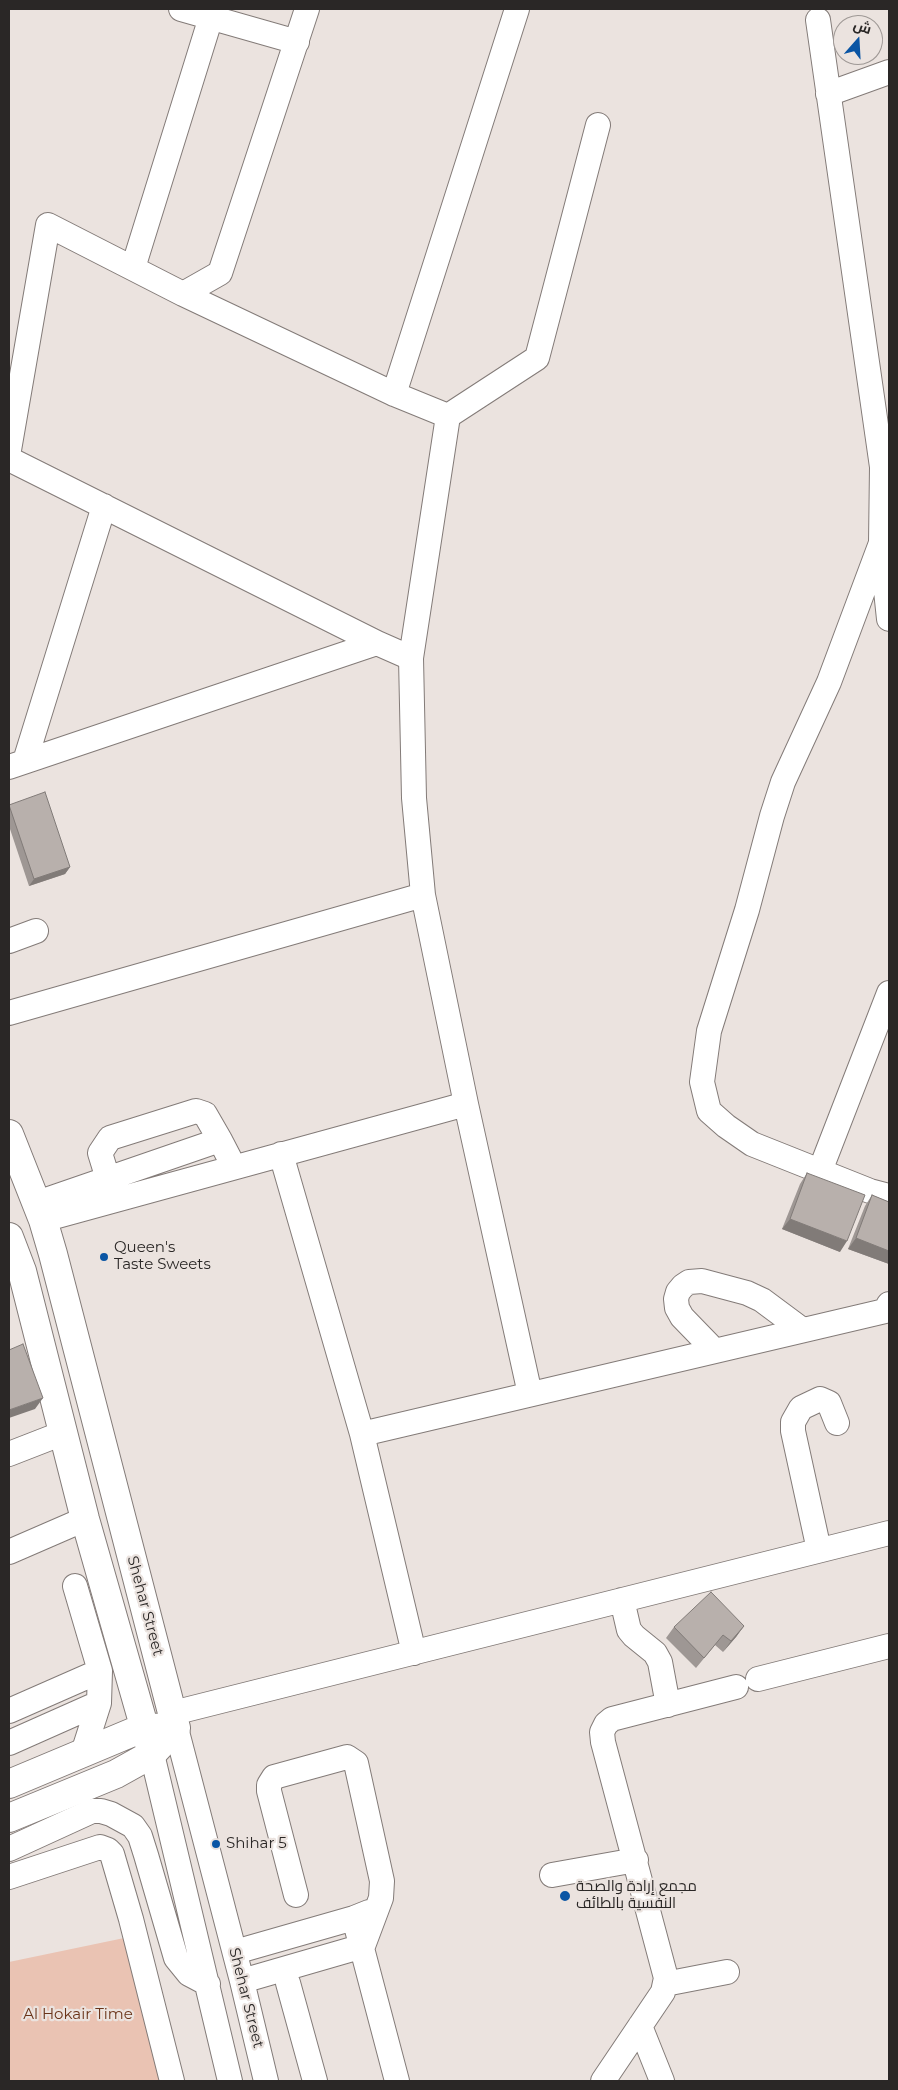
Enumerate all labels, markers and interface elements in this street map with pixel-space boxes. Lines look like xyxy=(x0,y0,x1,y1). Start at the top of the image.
north arrow xyxy=(833,15,883,65)
text: ش xyxy=(851,15,874,38)
place label: Queen's Taste Sweets xyxy=(114,1239,211,1274)
marker: Queen's Taste Sweets xyxy=(98,1251,110,1263)
street label: Shehar Street xyxy=(123,1554,167,1658)
place label: Shihar 5 xyxy=(226,1835,287,1853)
marker: Shihar 5 xyxy=(210,1838,222,1850)
place label: مجمع إرادة والصحة النفسية بالطائف xyxy=(576,1878,697,1913)
marker: مجمع إرادة والصحة النفسية بالطائف xyxy=(558,1889,572,1903)
street label: Shehar Street xyxy=(225,1946,267,2050)
park label: Al Hokair Time xyxy=(23,2006,133,2024)

